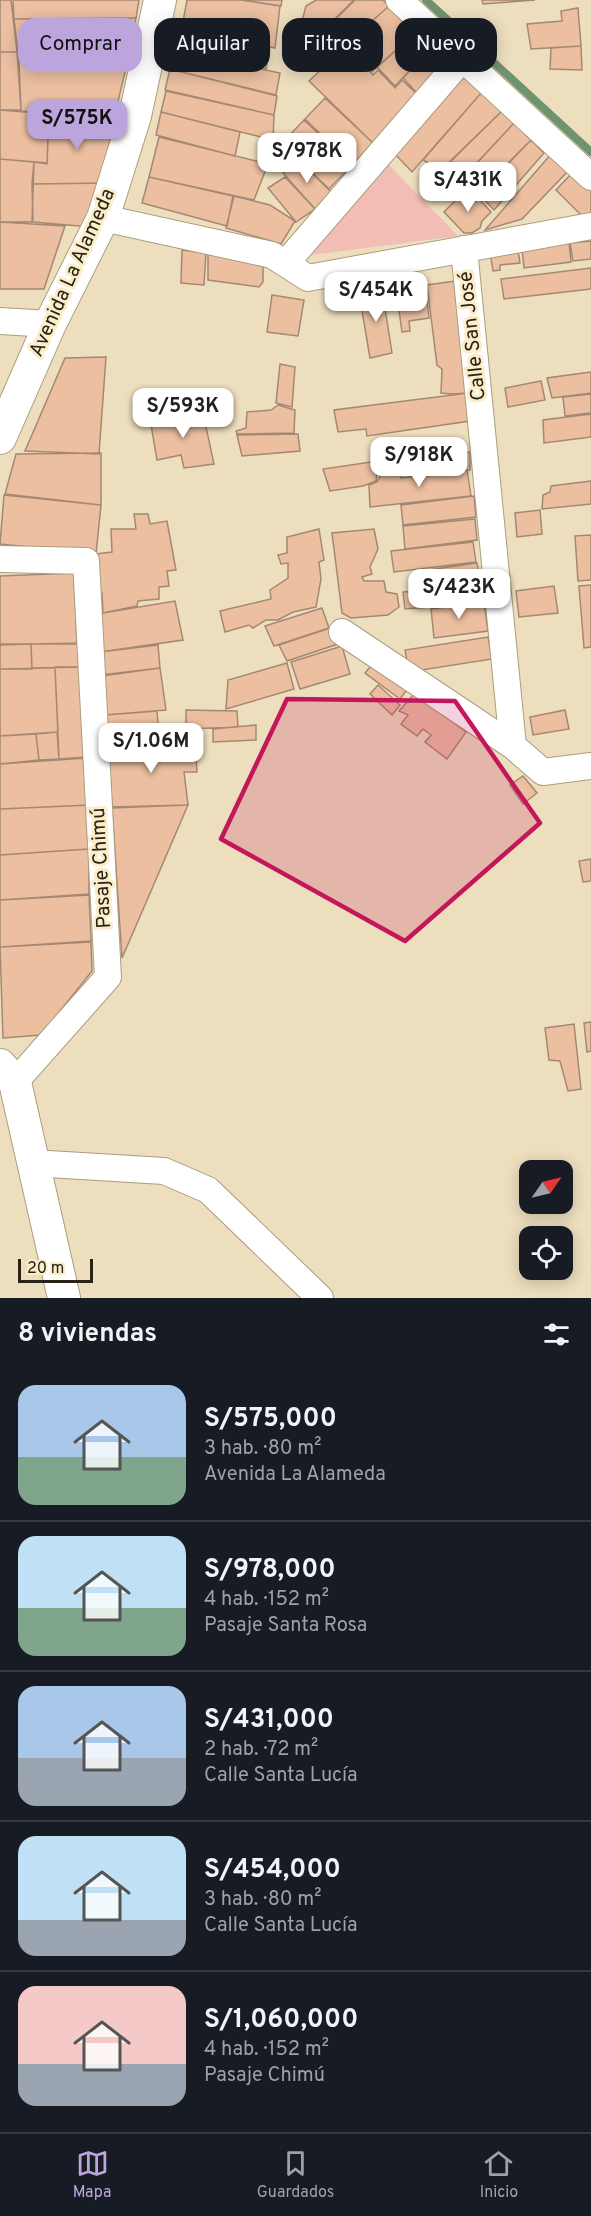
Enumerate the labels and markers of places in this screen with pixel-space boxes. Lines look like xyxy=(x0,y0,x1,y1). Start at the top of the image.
pin: S/575K xyxy=(28,100,126,151)
pin: S/978K xyxy=(258,133,356,184)
pin: S/431K xyxy=(419,162,517,213)
pin: S/454K xyxy=(327,272,425,323)
pin: S/593K xyxy=(134,388,232,439)
pin: S/918K xyxy=(370,437,468,488)
pin: S/423K xyxy=(410,569,508,620)
pin: S/1.06M xyxy=(96,723,206,774)

